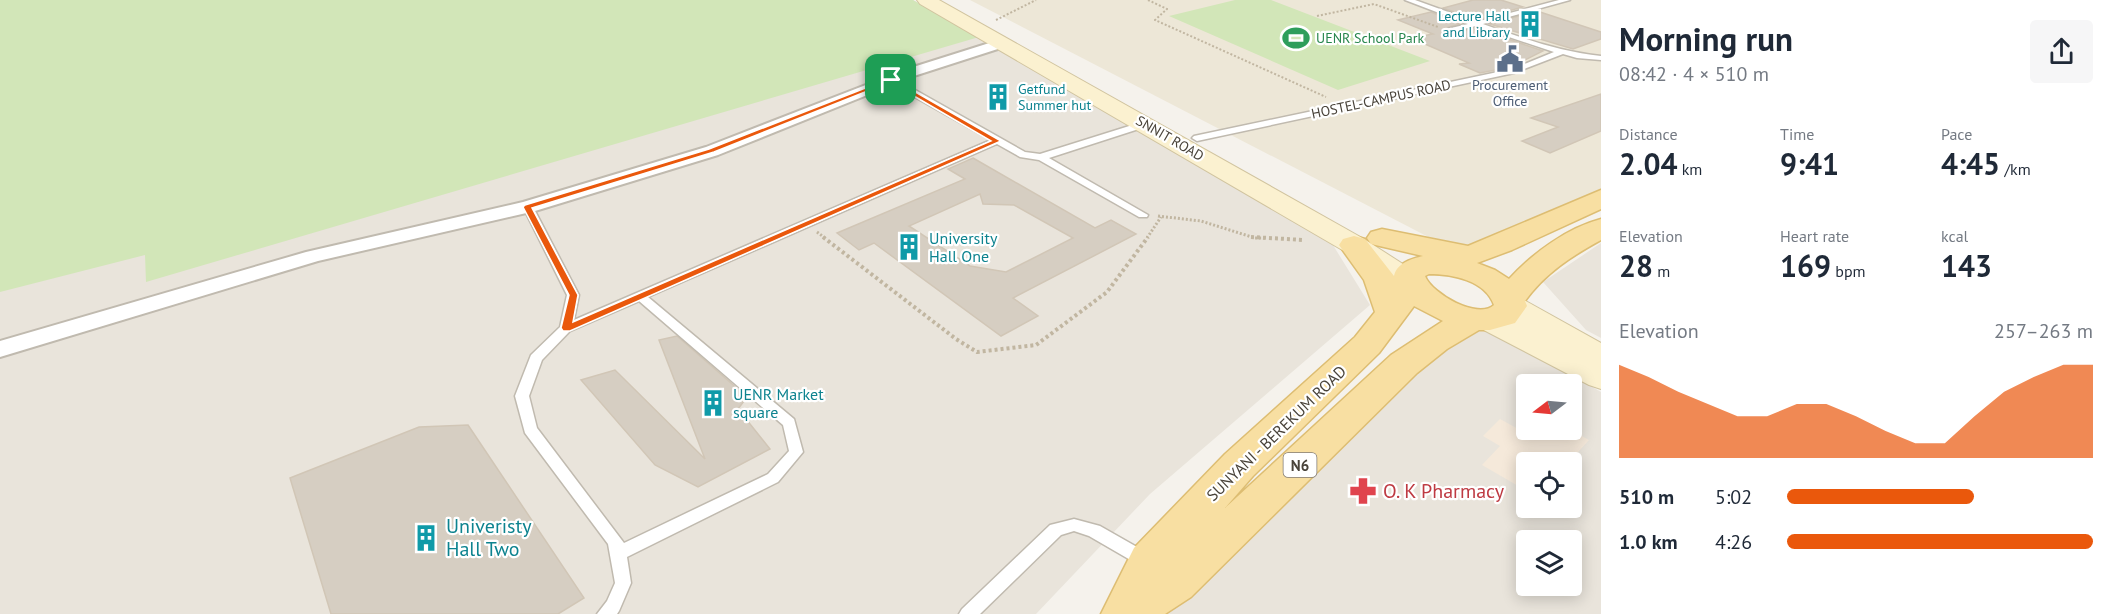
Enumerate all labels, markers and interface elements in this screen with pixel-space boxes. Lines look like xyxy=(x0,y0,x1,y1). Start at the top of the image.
place label: Lecture Hall and Library xyxy=(1438,7,1510,41)
building icon: Lecture Hall and Library xyxy=(1515,9,1545,39)
text: Morning run xyxy=(1619,17,1793,60)
button: share xyxy=(2030,20,2093,83)
sports icon: UENR School Park xyxy=(1281,23,1311,53)
place label: UENR School Park xyxy=(1316,29,1424,47)
public building icon: Procurement Office xyxy=(1495,44,1525,74)
pin xyxy=(865,54,916,105)
text: 08:42 · 4 × 510 m xyxy=(1619,61,1769,87)
icon: arrive xyxy=(874,63,907,96)
street label: HOSTEL-CAMPUS ROAD xyxy=(1310,75,1452,123)
place label: Procurement Office xyxy=(1472,76,1548,110)
place label: Getfund Summer hut xyxy=(1018,80,1092,114)
building icon: Getfund Summer hut xyxy=(983,82,1013,112)
street label: SNNIT ROAD xyxy=(1133,111,1207,165)
text: Distance xyxy=(1619,124,1678,144)
text: Time xyxy=(1780,124,1814,144)
text: Pace xyxy=(1941,124,1972,144)
text: 2.04 xyxy=(1619,144,1677,183)
text: 9:41 xyxy=(1780,144,1839,183)
text: 4:45 xyxy=(1941,144,2000,183)
text: km xyxy=(1677,159,1702,179)
text: /km xyxy=(2000,159,2031,179)
text: Elevation xyxy=(1619,226,1683,246)
text: Heart rate xyxy=(1780,226,1849,246)
text: kcal xyxy=(1941,226,1968,246)
place label: University Hall One xyxy=(929,228,998,266)
building icon: University Hall One xyxy=(894,232,924,262)
text: 28 xyxy=(1619,246,1653,285)
text: 169 xyxy=(1780,246,1831,285)
text: 143 xyxy=(1941,246,1992,285)
text: m xyxy=(1653,261,1670,281)
text: bpm xyxy=(1831,261,1866,281)
text: Elevation xyxy=(1619,318,1699,344)
text: 257–263 m xyxy=(1994,318,2093,344)
street label: SUNYANI - BEREKUM ROAD xyxy=(1202,361,1350,505)
north arrow xyxy=(1516,374,1582,440)
map controls xyxy=(1516,374,1582,596)
place label: UENR Market square xyxy=(733,384,824,422)
building icon: UENR Market square xyxy=(698,388,728,418)
button: locate xyxy=(1516,452,1582,518)
road number: N6 xyxy=(1284,453,1316,477)
pharmacy icon: O. K Pharmacy xyxy=(1348,476,1378,506)
place label: O. K Pharmacy xyxy=(1383,478,1505,504)
text: 510 m xyxy=(1619,484,1674,510)
text: 5:02 xyxy=(1715,484,1752,510)
place label: Univeristy Hall Two xyxy=(446,513,532,562)
building icon: Univeristy Hall Two xyxy=(411,523,441,553)
text: 1.0 km xyxy=(1619,529,1678,555)
text: 4:26 xyxy=(1715,529,1752,555)
button: layers xyxy=(1516,530,1582,596)

